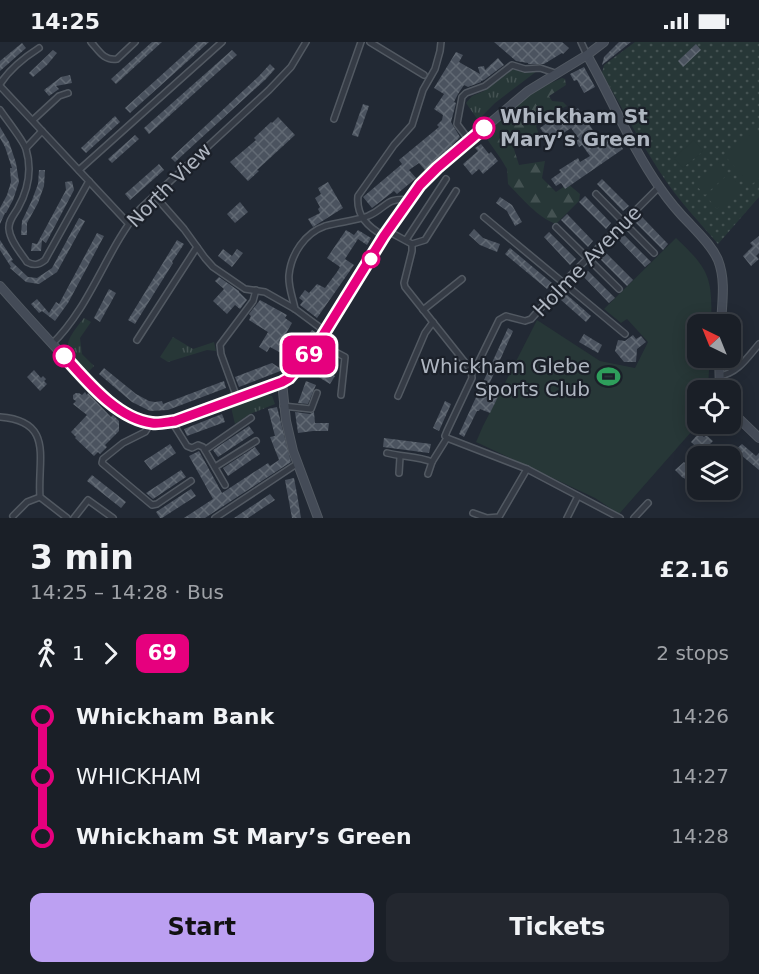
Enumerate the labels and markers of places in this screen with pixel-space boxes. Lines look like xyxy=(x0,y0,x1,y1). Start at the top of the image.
place label: Whickham St Mary’s Green xyxy=(500,104,650,151)
marker: Whickham St Mary’s Green xyxy=(473,117,495,139)
unlabelled marker xyxy=(362,250,380,268)
unlabelled marker xyxy=(53,345,75,367)
place label: Whickham Glebe Sports Club xyxy=(420,354,590,401)
sports icon: Whickham Glebe Sports Club xyxy=(595,364,621,390)

